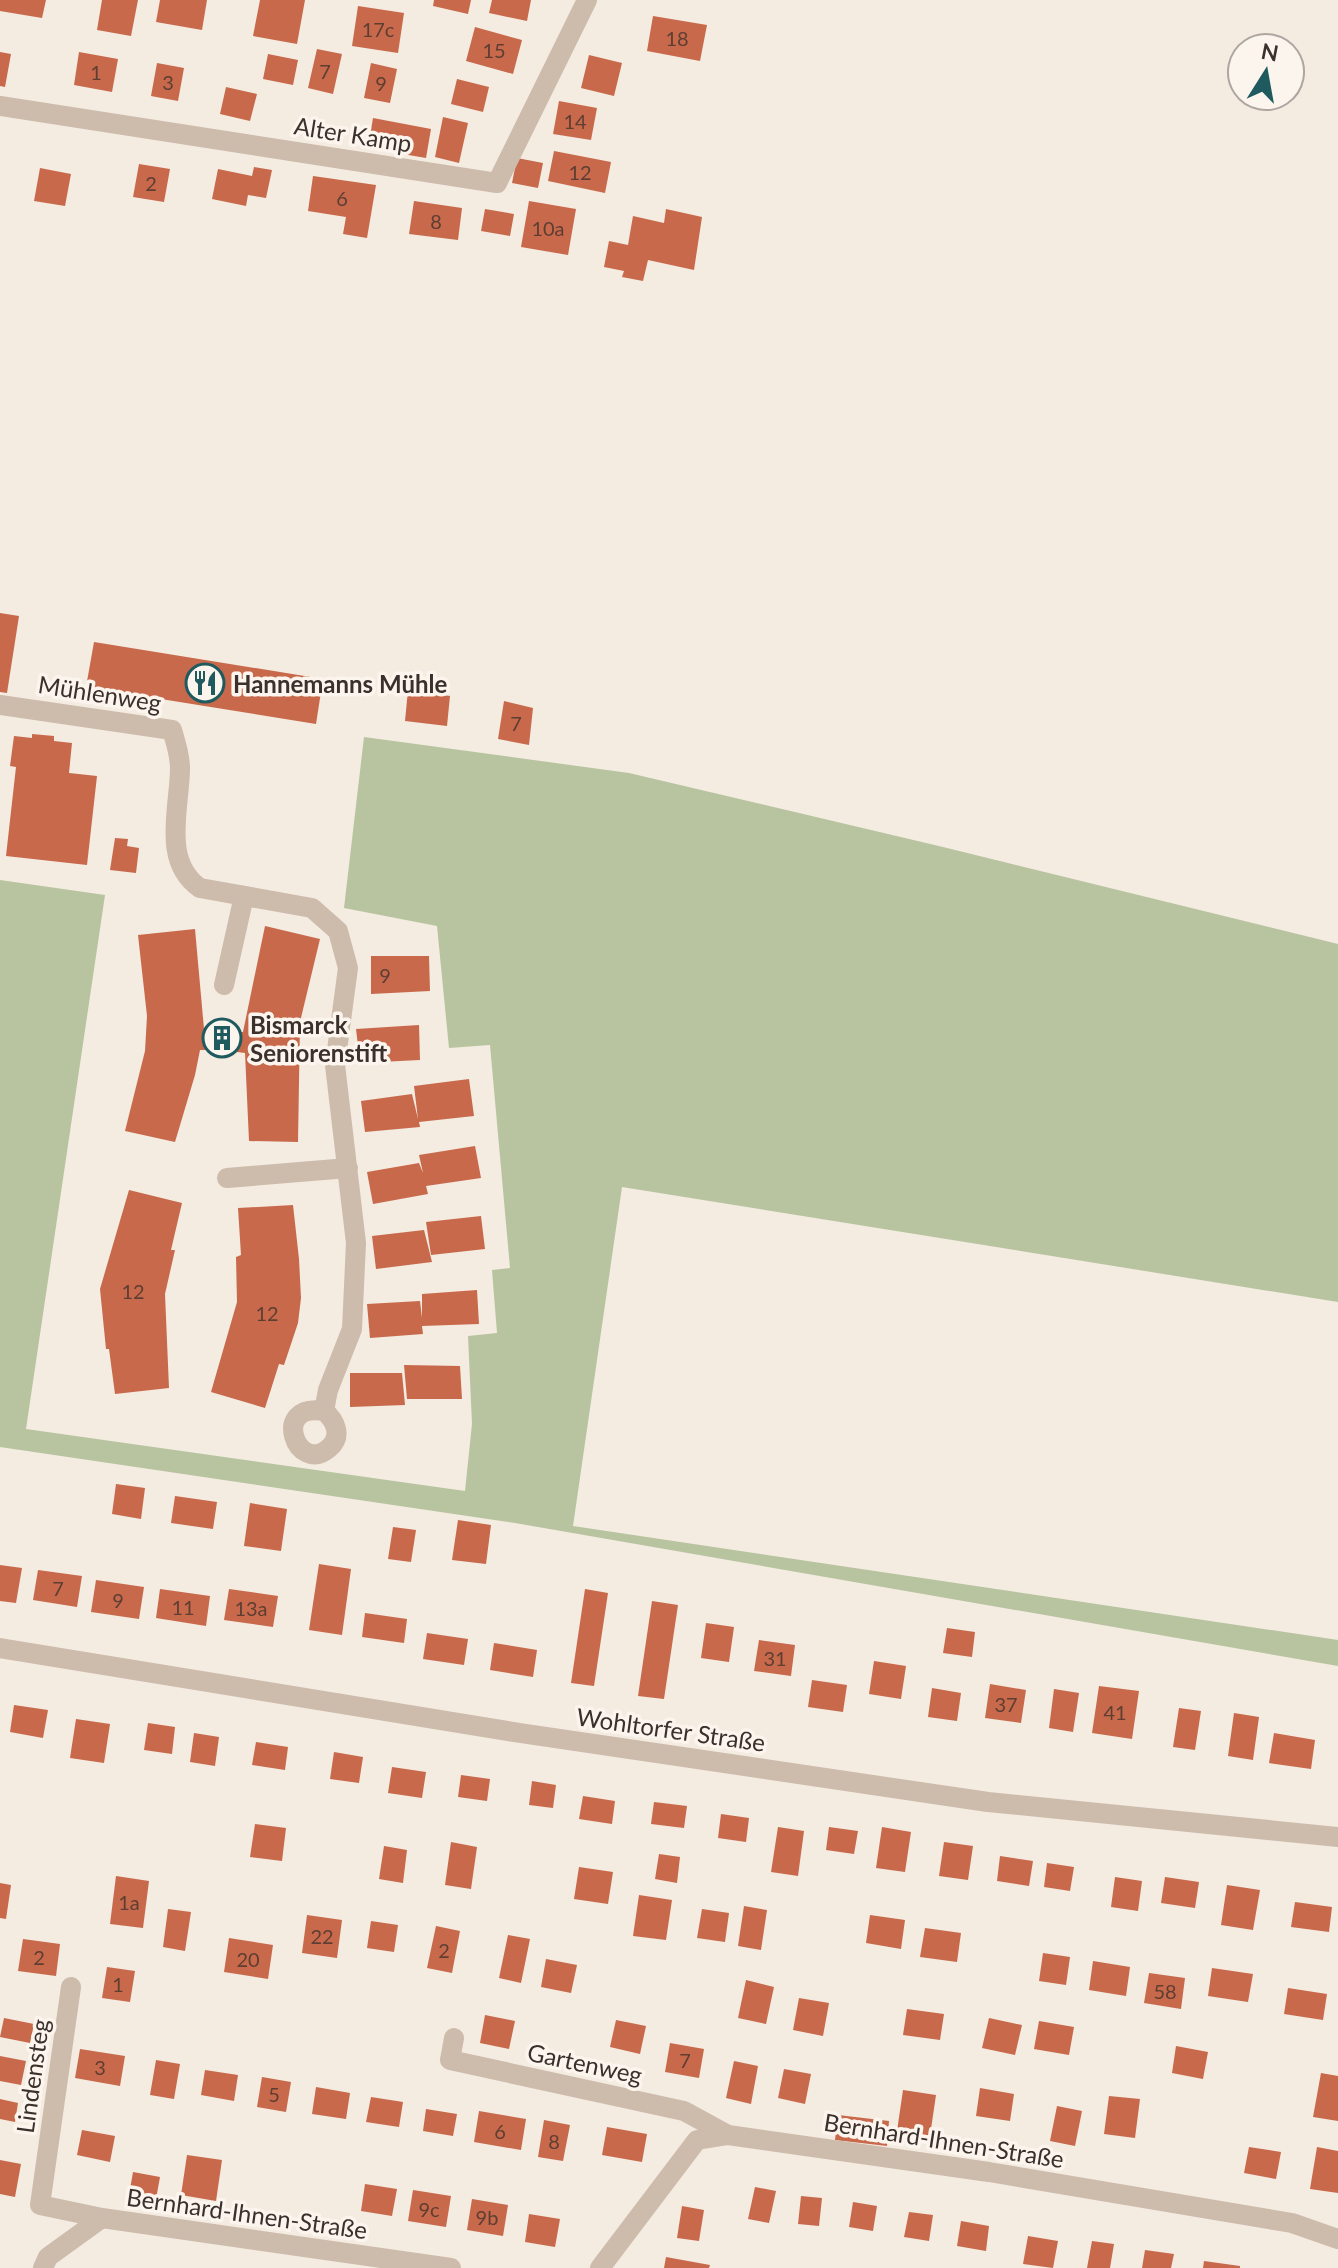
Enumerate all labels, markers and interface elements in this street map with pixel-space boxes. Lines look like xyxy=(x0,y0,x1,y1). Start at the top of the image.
house number: 17c xyxy=(362,17,395,41)
house number: 18 xyxy=(665,26,689,50)
north arrow xyxy=(1226,32,1306,112)
text: N xyxy=(1259,37,1281,67)
house number: 15 xyxy=(482,38,506,62)
house number: 7 xyxy=(319,59,331,83)
house number: 1 xyxy=(90,60,102,84)
house number: 3 xyxy=(162,70,174,94)
house number: 9 xyxy=(375,71,387,95)
house number: 14 xyxy=(563,109,587,133)
street label: Alter Kamp xyxy=(292,110,414,158)
house number: 12 xyxy=(568,160,592,184)
house number: 2 xyxy=(145,171,157,195)
house number: 6 xyxy=(336,186,348,210)
house number: 8 xyxy=(430,209,442,233)
house number: 10a xyxy=(531,216,565,240)
restaurant icon: Hannemanns Mühle xyxy=(184,662,226,704)
street label: Mühlenweg xyxy=(36,669,164,717)
place label: Hannemanns Mühle xyxy=(233,669,447,698)
house number: 7 xyxy=(510,711,522,735)
house number: 9 xyxy=(379,963,391,987)
place label: Bismarck Seniorenstift xyxy=(250,1010,387,1067)
building icon: Bismarck Seniorenstift xyxy=(201,1017,243,1059)
house number: 12 xyxy=(121,1279,145,1303)
house number: 12 xyxy=(255,1301,279,1325)
house number: 7 xyxy=(52,1576,64,1600)
house number: 9 xyxy=(112,1588,124,1612)
house number: 11 xyxy=(171,1595,195,1619)
house number: 13a xyxy=(234,1596,268,1620)
house number: 31 xyxy=(763,1646,787,1670)
house number: 37 xyxy=(994,1692,1018,1716)
house number: 41 xyxy=(1103,1700,1127,1724)
street label: Wohltorfer Straße xyxy=(575,1701,767,1757)
house number: 1a xyxy=(118,1890,140,1914)
house number: 22 xyxy=(310,1924,334,1948)
house number: 2 xyxy=(438,1938,450,1962)
house number: 2 xyxy=(33,1945,45,1969)
house number: 20 xyxy=(236,1947,260,1971)
house number: 1 xyxy=(112,1972,124,1996)
house number: 58 xyxy=(1153,1979,1177,2003)
street label: Lindensteg xyxy=(10,2017,54,2135)
street label: Gartenweg xyxy=(525,2037,645,2089)
house number: 7 xyxy=(679,2048,691,2072)
house number: 3 xyxy=(94,2055,106,2079)
house number: 5 xyxy=(268,2082,280,2106)
street label: Bernhard-Ihnen-Straße xyxy=(822,2107,1066,2173)
house number: 6 xyxy=(494,2119,506,2143)
house number: 8 xyxy=(548,2129,560,2153)
street label: Bernhard-Ihnen-Straße xyxy=(125,2182,369,2244)
house number: 9c xyxy=(418,2197,440,2221)
house number: 9b xyxy=(476,2205,498,2229)

